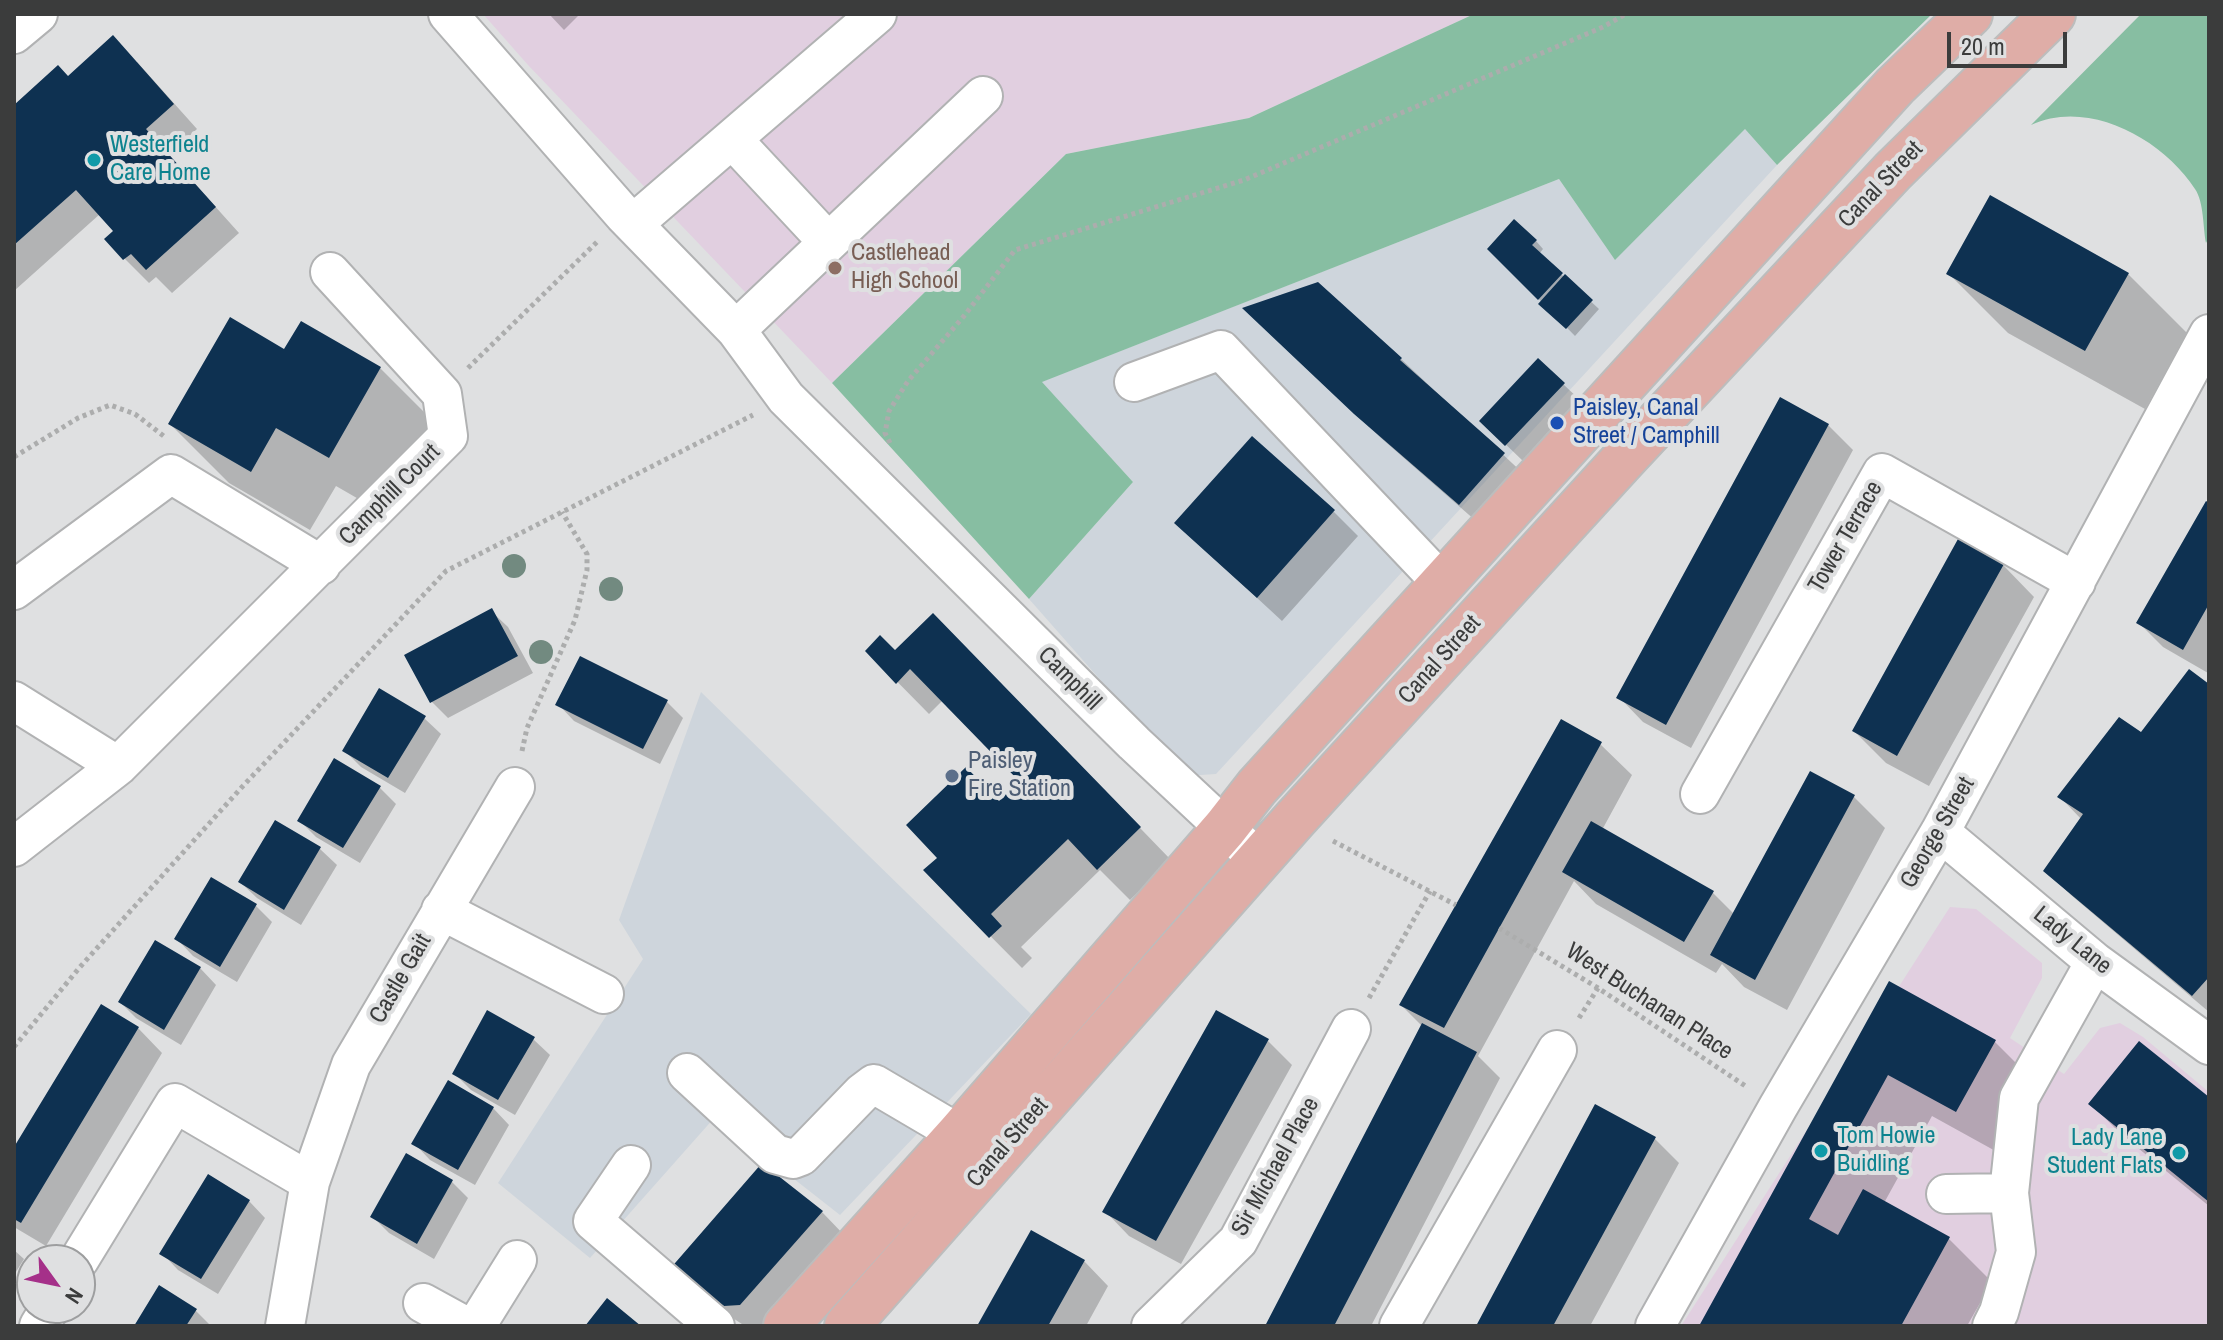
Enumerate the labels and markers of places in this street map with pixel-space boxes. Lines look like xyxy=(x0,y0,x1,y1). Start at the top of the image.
place label: Westerfield Care Home xyxy=(110,132,211,188)
marker: Westerfield Care Home xyxy=(85,151,103,169)
place label: Castlehead High School xyxy=(851,240,958,296)
marker: Castlehead High School xyxy=(826,259,844,277)
place label: Paisley, Canal Street / Camphill xyxy=(1573,395,1720,451)
marker: Paisley, Canal Street / Camphill xyxy=(1548,414,1566,432)
place label: Paisley Fire Station xyxy=(968,748,1071,804)
marker: Paisley Fire Station xyxy=(943,767,961,785)
place label: Tom Howie Buidling xyxy=(1837,1123,1935,1179)
place label: Lady Lane Student Flats xyxy=(2047,1125,2163,1181)
marker: Tom Howie Buidling xyxy=(1812,1142,1830,1160)
marker: Lady Lane Student Flats xyxy=(2170,1144,2188,1162)

